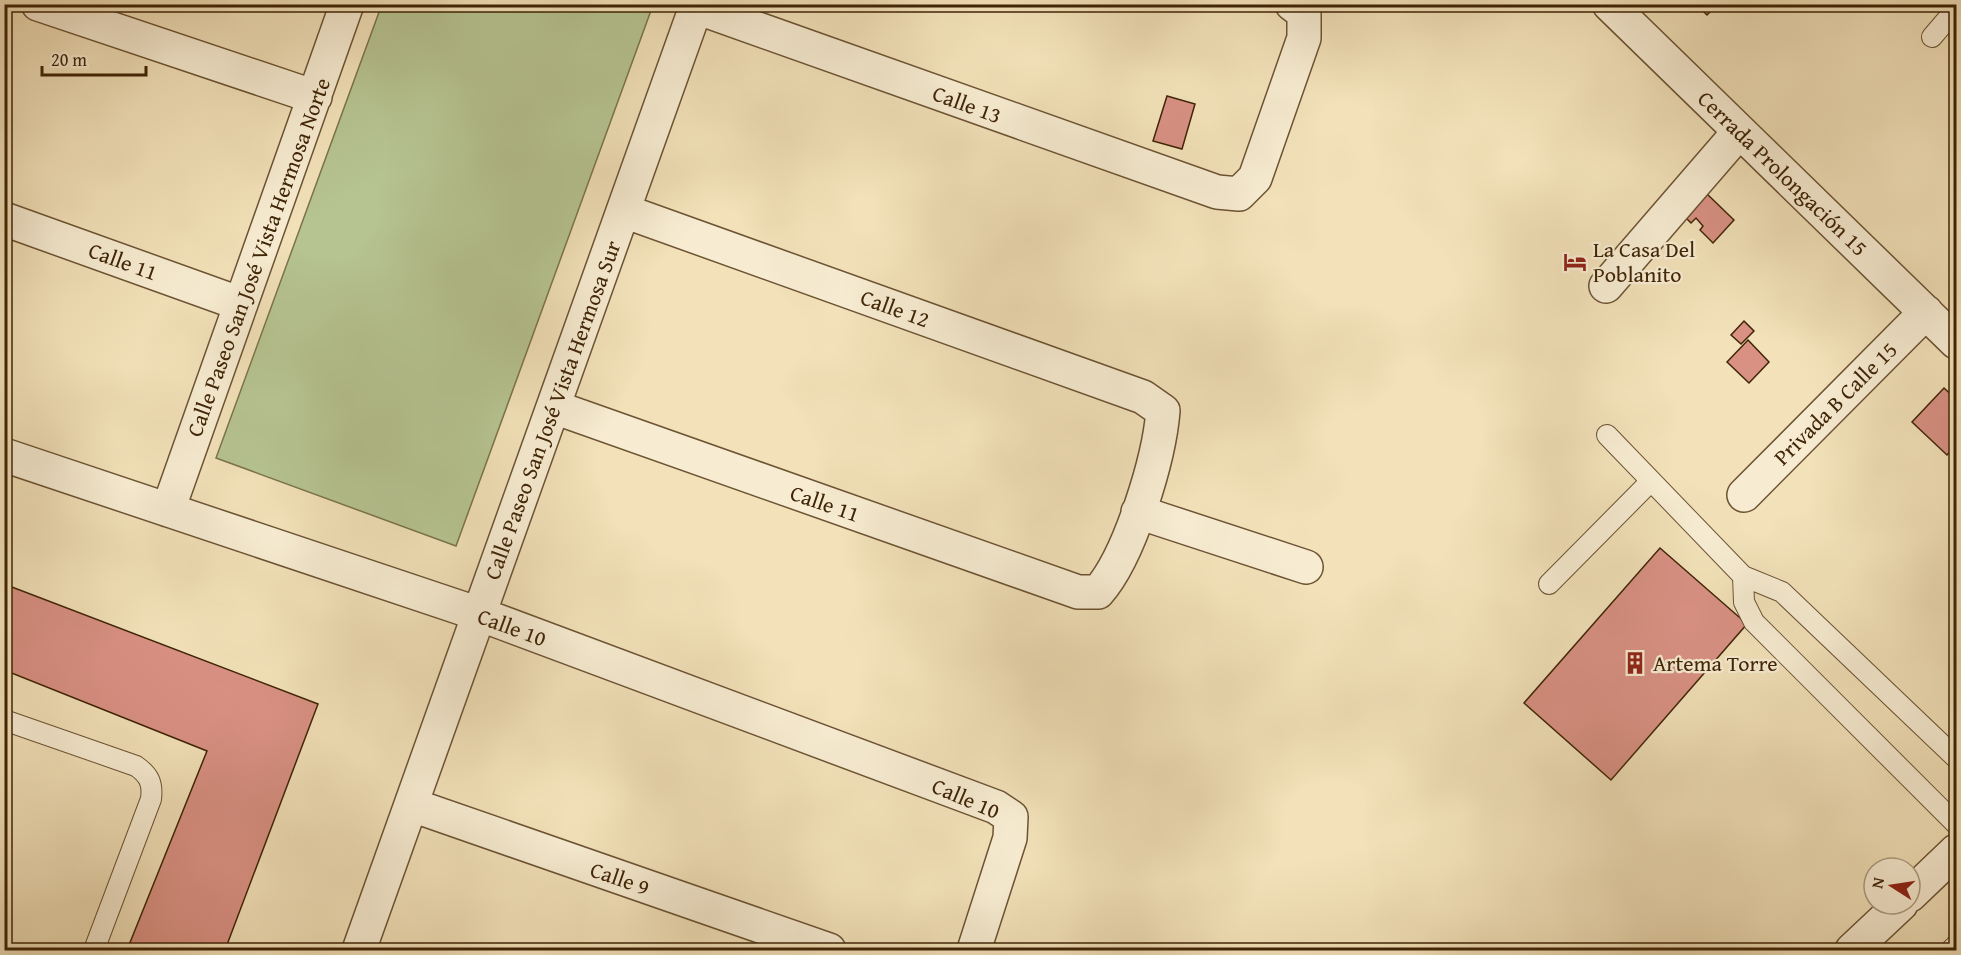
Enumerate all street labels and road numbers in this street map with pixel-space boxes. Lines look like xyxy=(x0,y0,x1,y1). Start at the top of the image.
street label: Calle Paseo San José Vista Hermosa Norte xyxy=(178,73,338,441)
street label: Calle 13 xyxy=(928,77,1006,131)
street label: Cerrada Prolongación 15 xyxy=(1691,83,1875,263)
street label: Calle 11 xyxy=(84,234,162,288)
street label: Calle Paseo San José Vista Hermosa Sur xyxy=(476,236,628,584)
street label: Calle 12 xyxy=(856,281,934,335)
street label: Privada B Calle 15 xyxy=(1766,334,1904,472)
street label: Calle 11 xyxy=(786,476,864,530)
street label: Calle 10 xyxy=(473,600,551,654)
street label: Calle 10 xyxy=(927,769,1005,827)
street label: Calle 9 xyxy=(586,853,654,903)

